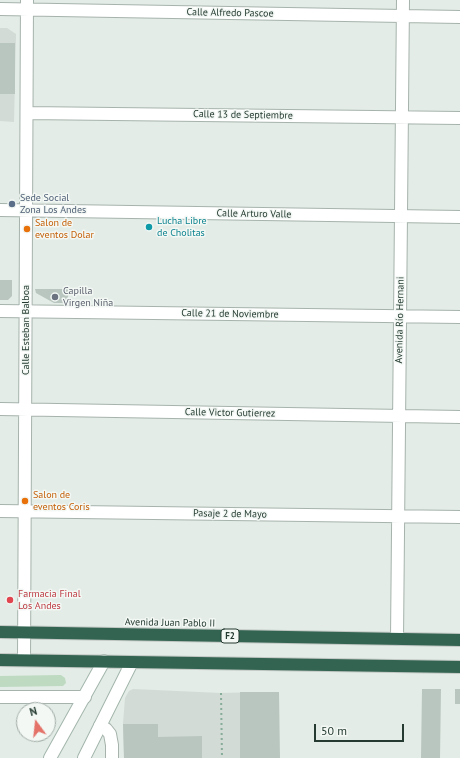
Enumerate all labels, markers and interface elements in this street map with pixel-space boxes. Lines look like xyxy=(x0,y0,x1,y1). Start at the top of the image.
street label: Calle Alfredo Pascoe xyxy=(186,6,274,20)
street label: Calle 13 de Septiembre xyxy=(193,108,293,122)
place label: Sede Social Zona Los Andes xyxy=(20,192,86,216)
marker: Sede Social Zona Los Andes xyxy=(7,199,17,209)
street label: Calle Arturo Valle xyxy=(216,207,292,221)
place label: Lucha Libre de Cholitas xyxy=(157,215,207,238)
place label: Salon de eventos Dolar xyxy=(35,217,94,240)
marker: Lucha Libre de Cholitas xyxy=(144,222,154,232)
marker: Salon de eventos Dolar xyxy=(22,224,32,234)
street label: Avenida Río Hernani xyxy=(393,277,407,363)
street label: Calle Esteban Balboa xyxy=(20,285,32,375)
place label: Capilla Virgen Niña xyxy=(63,285,113,308)
marker: Capilla Virgen Niña xyxy=(50,292,60,302)
street label: Calle 21 de Noviembre xyxy=(181,307,279,321)
street label: Calle Victor Gutierrez xyxy=(185,406,275,420)
place label: Salon de eventos Coris xyxy=(33,489,90,512)
marker: Salon de eventos Coris xyxy=(20,496,30,506)
street label: Pasaje 2 de Mayo xyxy=(193,507,267,521)
place label: Farmacia Final Los Andes xyxy=(18,588,81,612)
marker: Farmacia Final Los Andes xyxy=(5,595,15,605)
street label: Avenida Juan Pablo II xyxy=(125,616,215,630)
road number: F2 xyxy=(221,629,239,643)
north arrow xyxy=(16,702,56,742)
text: N xyxy=(28,704,38,719)
scale bar xyxy=(316,716,406,742)
text: 50 m xyxy=(321,723,347,738)

